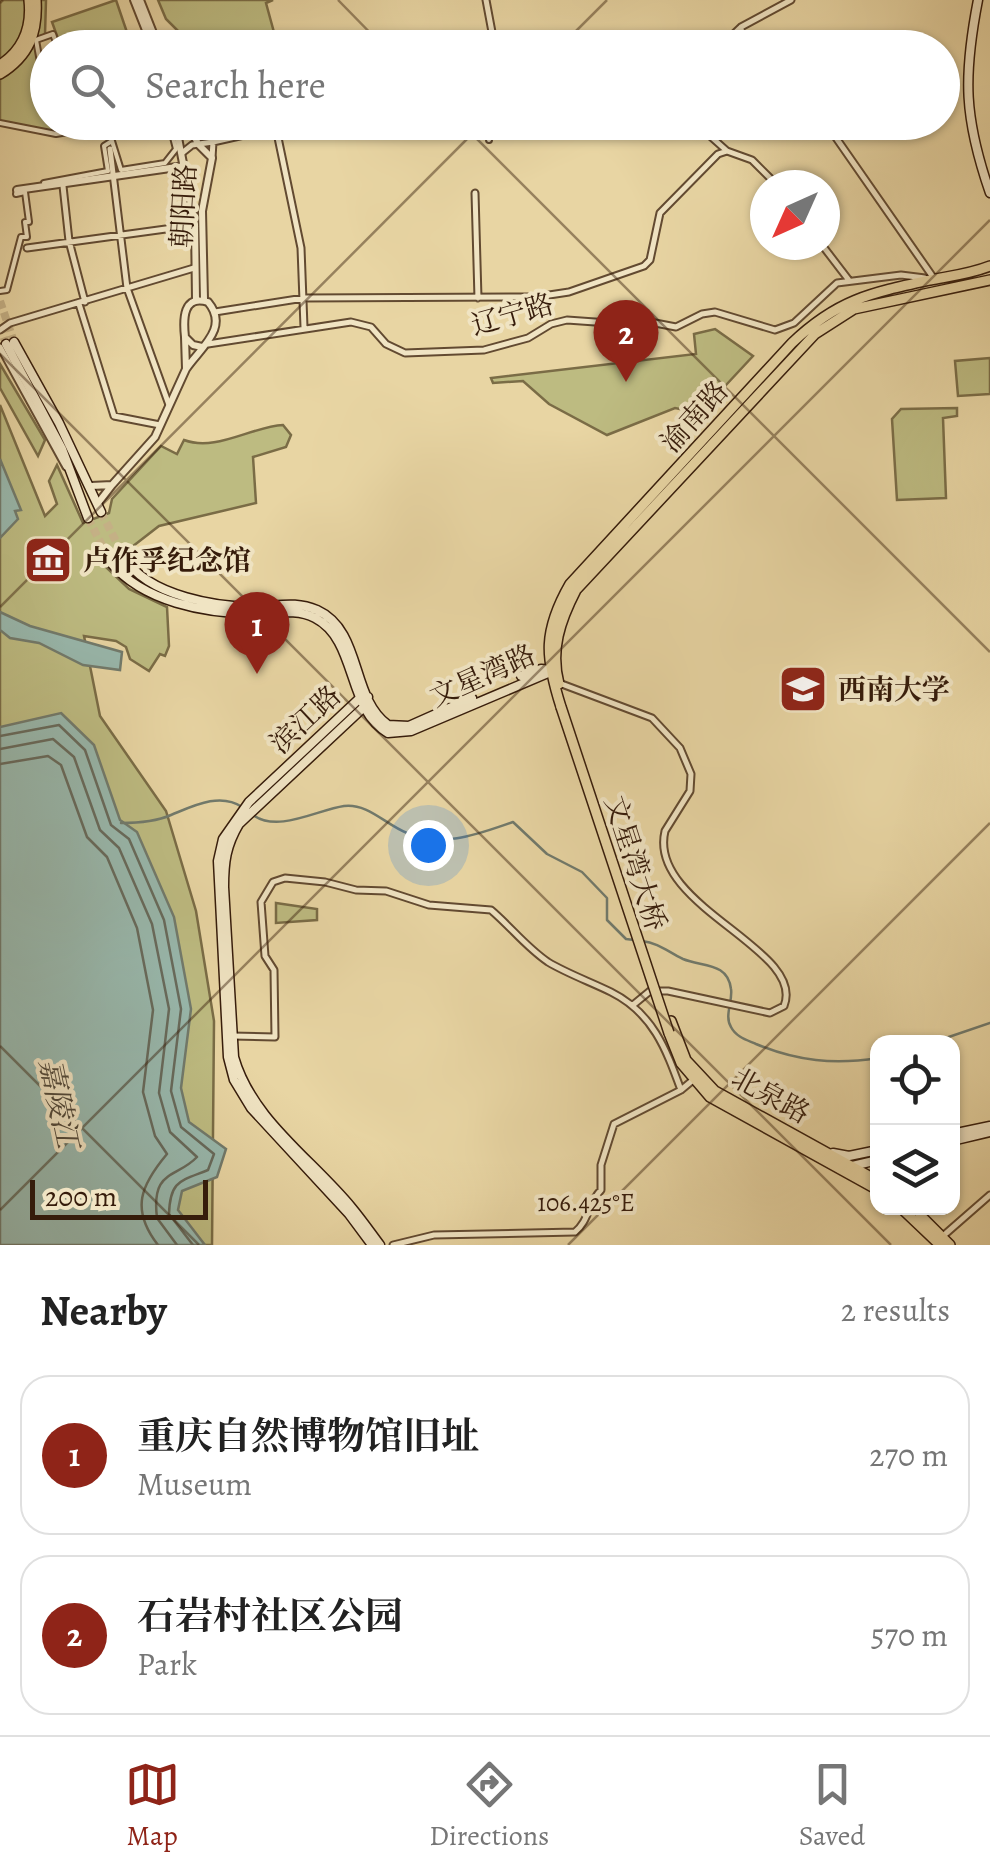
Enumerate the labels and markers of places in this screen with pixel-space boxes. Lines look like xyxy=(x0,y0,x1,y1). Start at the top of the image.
pin: 2 xyxy=(594,300,658,382)
museum icon: 卢作孚纪念馆 xyxy=(22,534,74,586)
place label: 卢作孚纪念馆 xyxy=(83,542,251,580)
pin: 1 xyxy=(224,592,290,674)
school or university icon: 西南大学 xyxy=(777,663,829,715)
place label: 西南大学 xyxy=(838,671,950,709)

